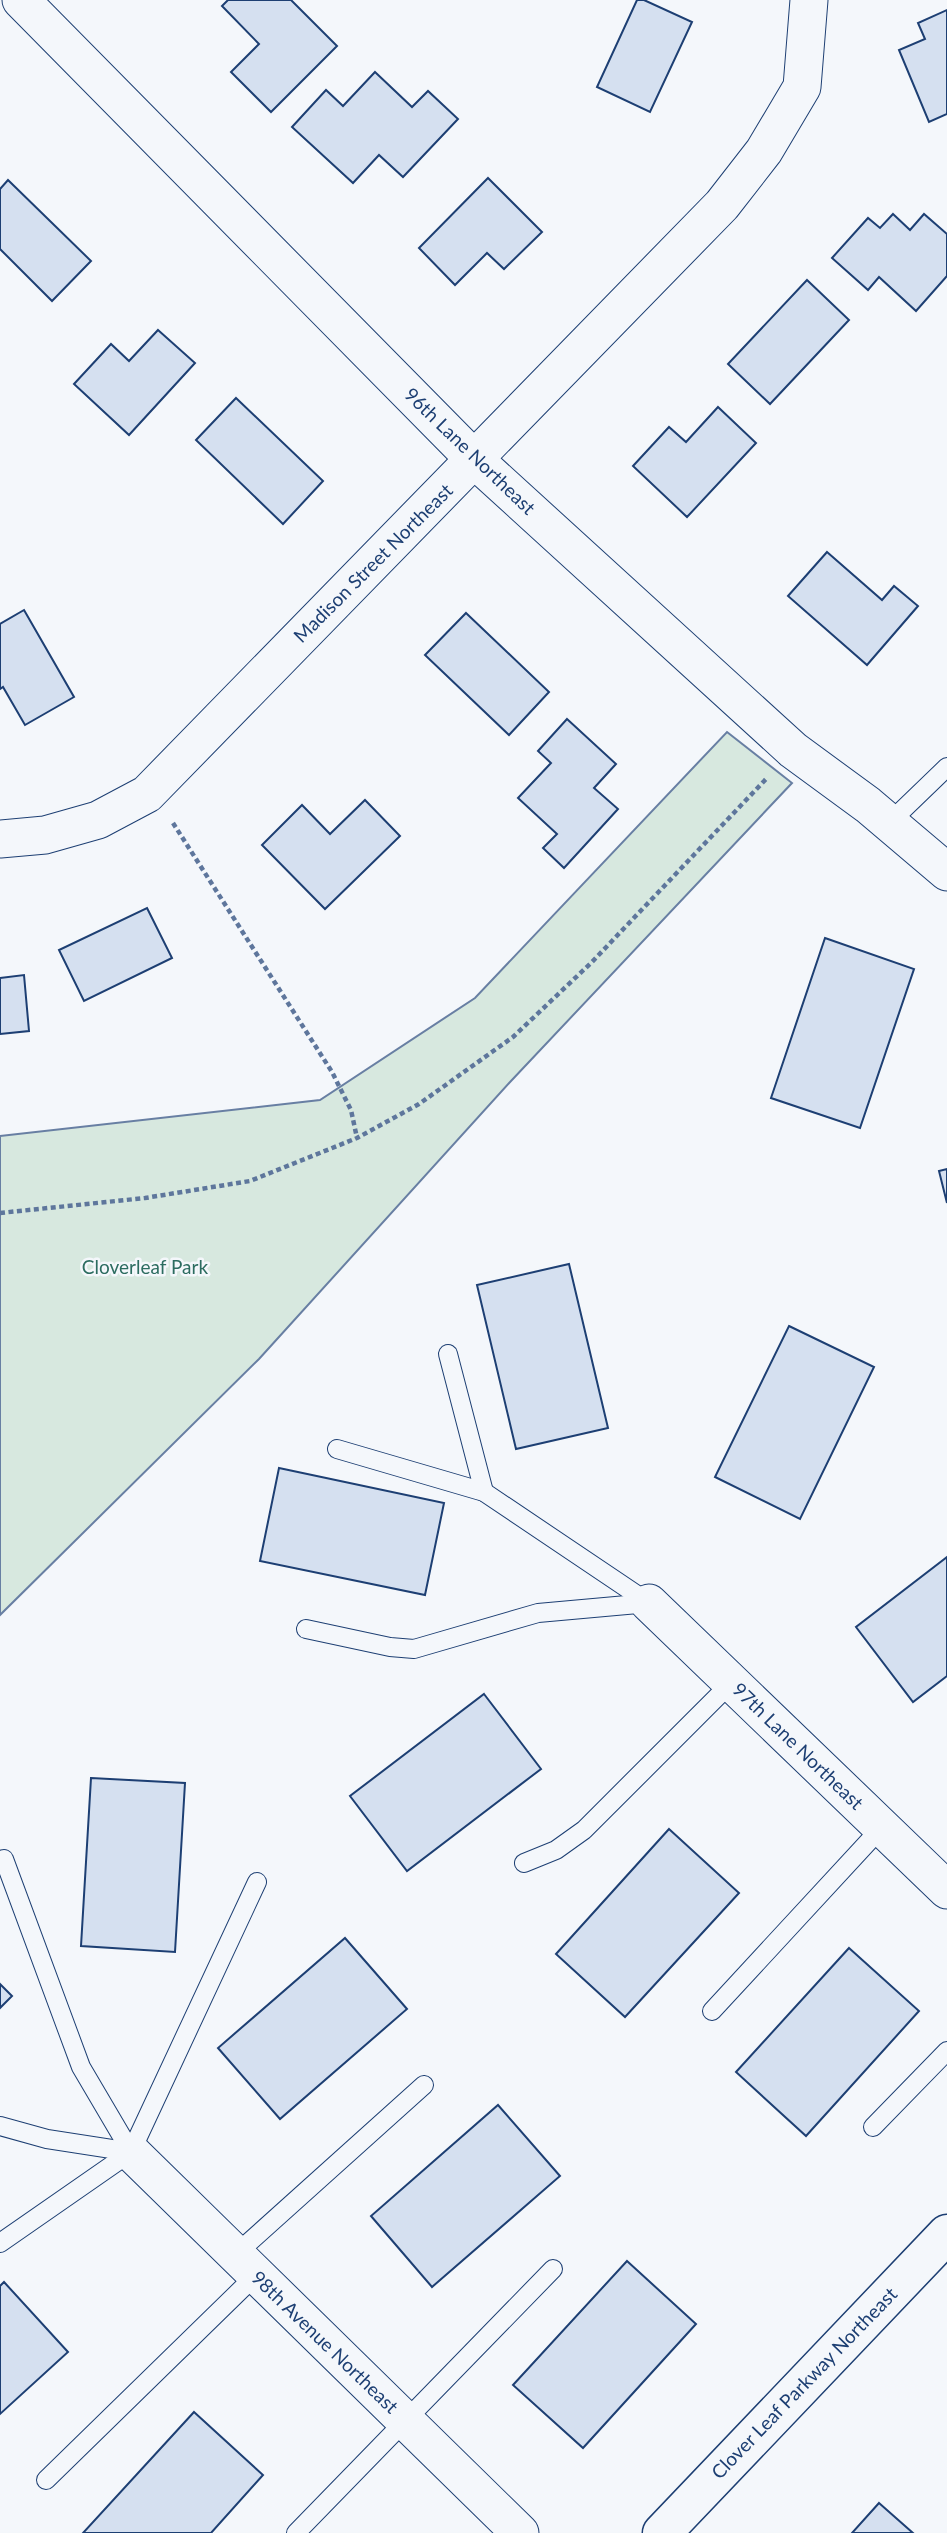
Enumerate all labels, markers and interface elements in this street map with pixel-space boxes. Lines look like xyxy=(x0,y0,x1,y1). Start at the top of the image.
street label: 96th Lane Northeast xyxy=(400,382,541,519)
street label: Madison Street Northeast xyxy=(288,478,457,647)
park label: Cloverleaf Park xyxy=(82,1255,208,1278)
street label: 97th Lane Northeast xyxy=(728,1677,869,1814)
street label: 98th Avenue Northeast xyxy=(247,2266,404,2418)
street label: Clover Leaf Parkway Northeast xyxy=(706,2282,901,2483)

